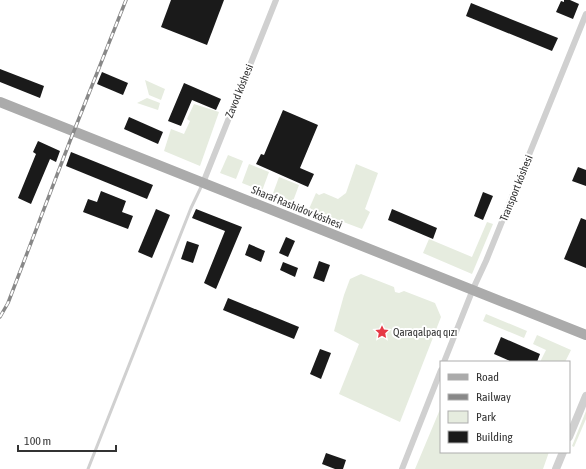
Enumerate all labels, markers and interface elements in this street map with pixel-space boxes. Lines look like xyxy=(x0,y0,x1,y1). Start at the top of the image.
street label: Zavod kóshesi xyxy=(223,62,255,120)
street label: Transport kóshesi xyxy=(497,153,535,223)
street label: Sharaf Rashidov kóshesi xyxy=(250,183,344,231)
place icon: Qaraqalpaq qızı xyxy=(374,324,390,340)
place label: Qaraqalpaq qızı xyxy=(393,326,457,338)
legend xyxy=(440,361,570,453)
text: Road xyxy=(476,370,499,384)
text: Railway xyxy=(476,390,511,404)
text: Park xyxy=(476,410,497,424)
scale bar xyxy=(18,427,116,453)
text: Building xyxy=(476,430,514,444)
text: 100 m xyxy=(24,434,51,448)

